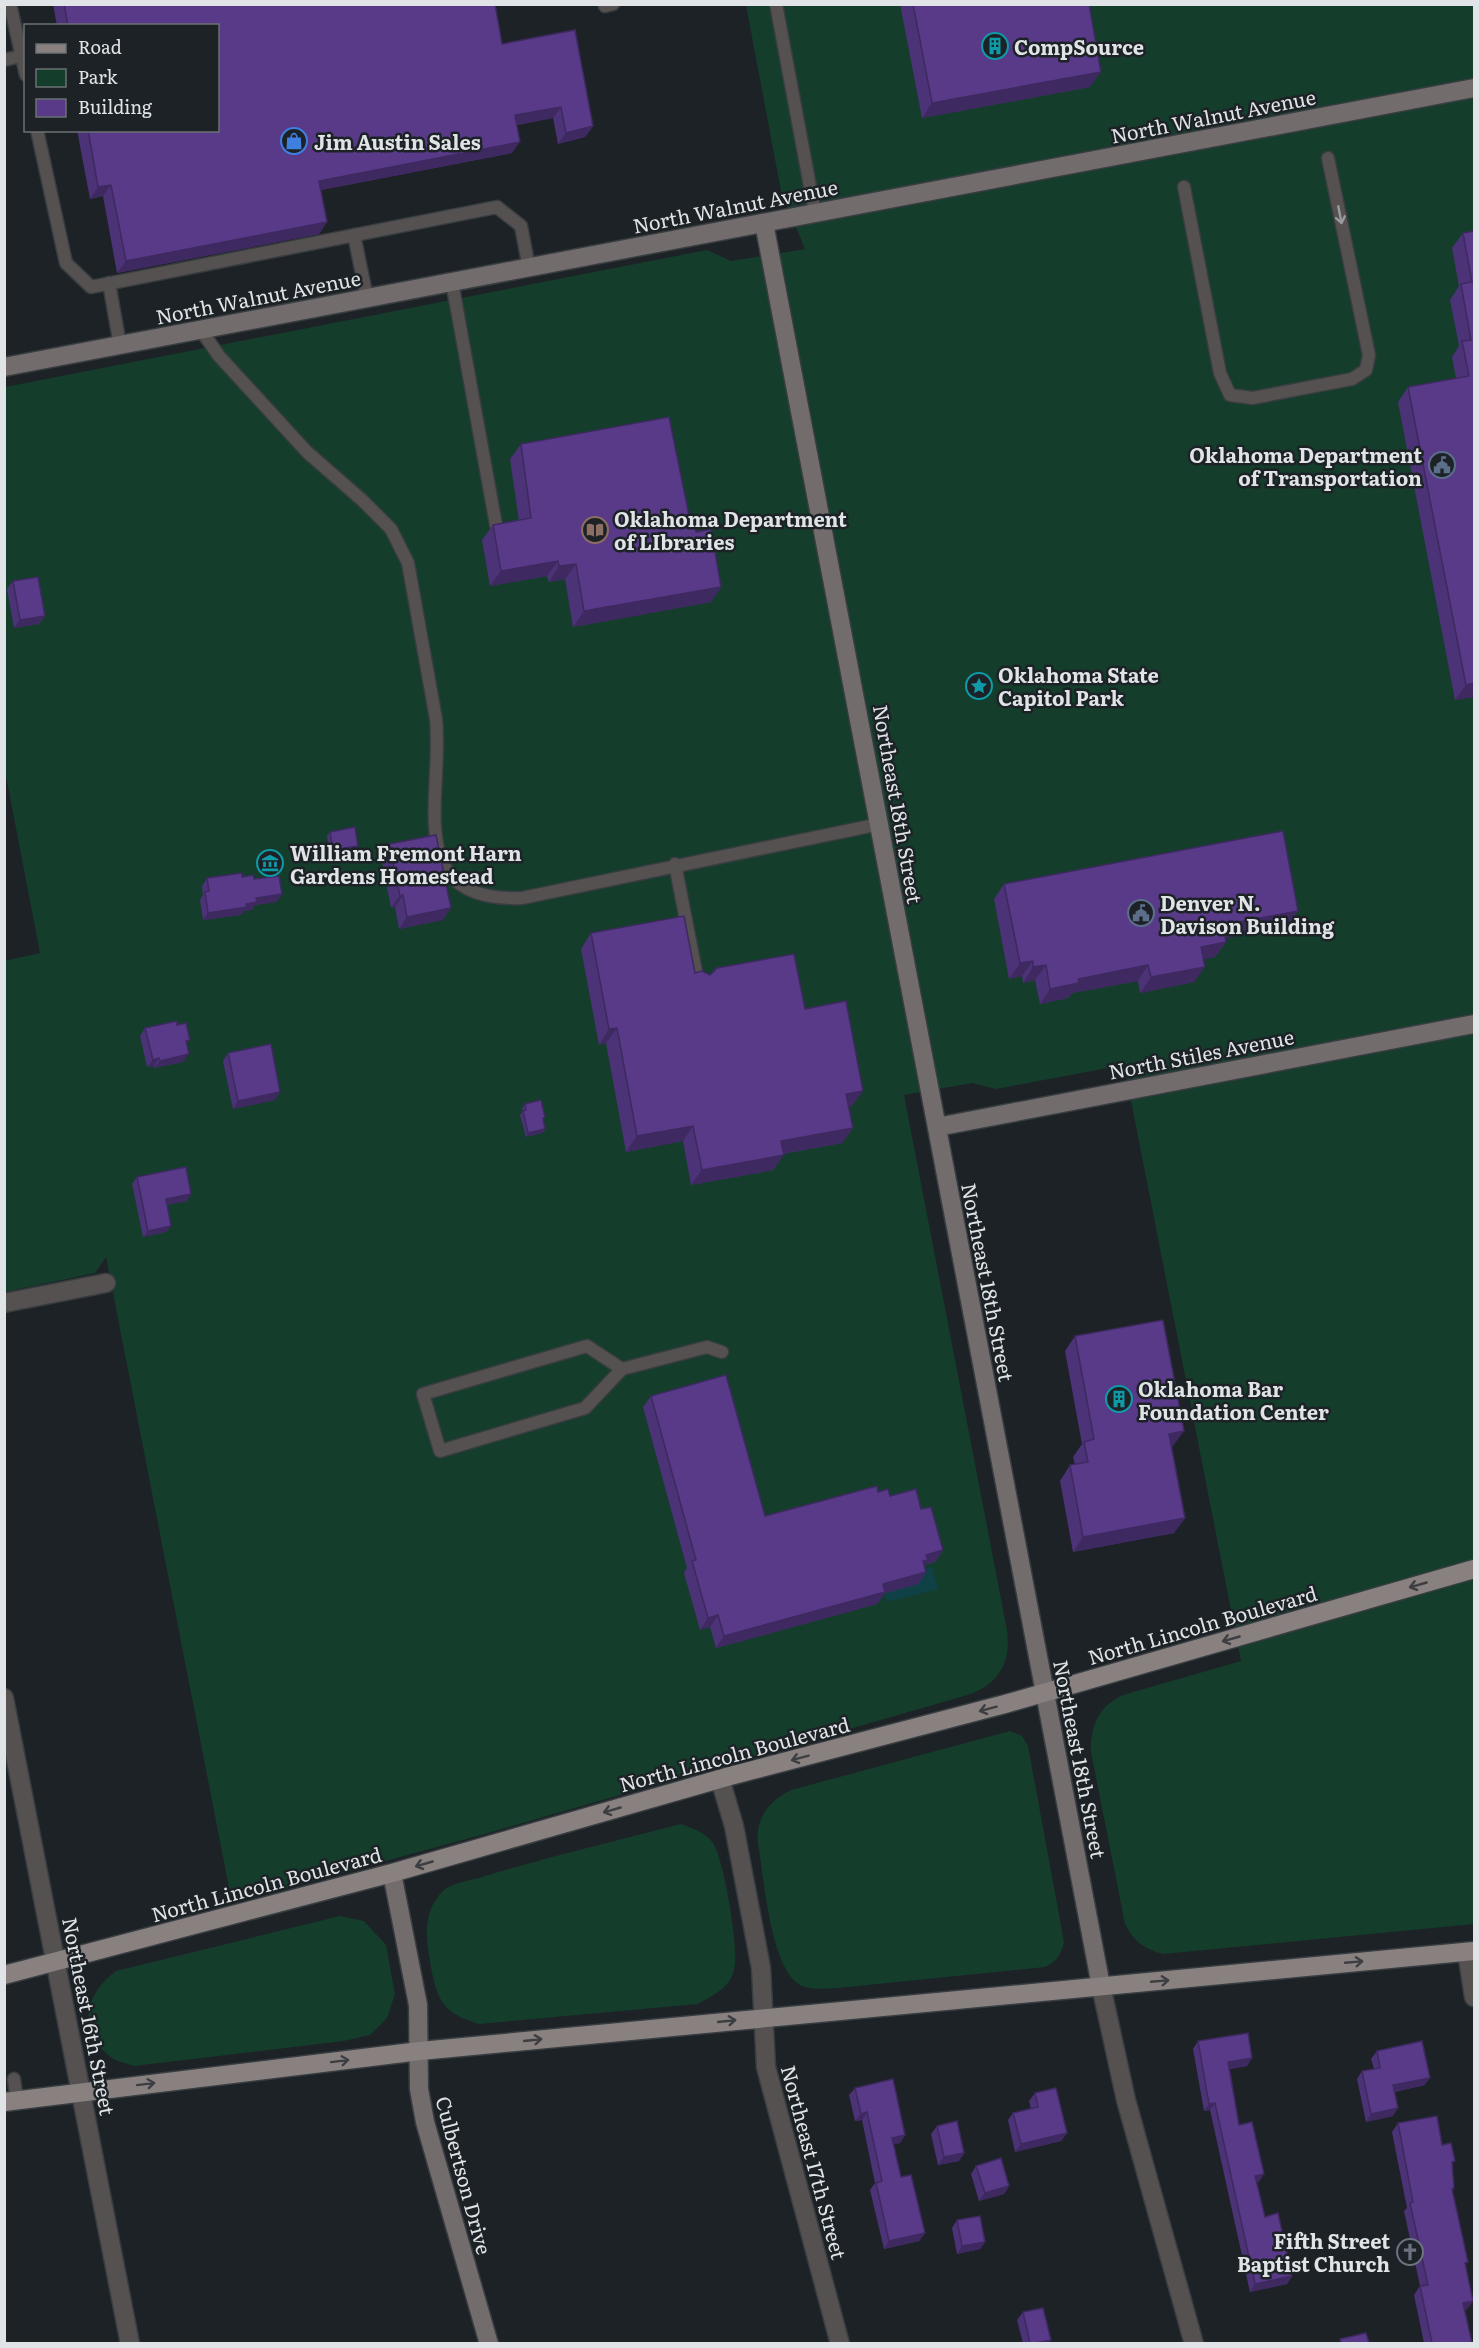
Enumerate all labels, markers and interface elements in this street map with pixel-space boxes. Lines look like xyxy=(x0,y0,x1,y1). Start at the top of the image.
legend xyxy=(24,24,219,132)
building icon: CompSource xyxy=(980,31,1010,61)
place label: CompSource xyxy=(1014,31,1144,61)
text: Road xyxy=(78,33,122,60)
text: Park xyxy=(78,63,119,90)
street label: North Walnut Avenue xyxy=(1108,80,1318,150)
text: Building xyxy=(78,93,153,120)
shop icon: Jim Austin Sales xyxy=(279,126,309,156)
place label: Jim Austin Sales xyxy=(314,126,481,156)
street label: North Walnut Avenue xyxy=(630,170,840,240)
one-way arrow xyxy=(1335,205,1346,225)
street label: North Walnut Avenue xyxy=(153,261,363,331)
place label: Oklahoma Department of Transportation xyxy=(1189,439,1422,492)
public building icon: Oklahoma Department of Transportation xyxy=(1427,450,1457,480)
place label: Oklahoma Department of LIbraries xyxy=(614,503,847,556)
library icon: Oklahoma Department of LIbraries xyxy=(580,515,610,545)
place label: Oklahoma State Capitol Park xyxy=(998,659,1159,712)
place icon: Oklahoma State Capitol Park xyxy=(964,671,994,701)
street label: Northeast 18th Street xyxy=(867,702,931,906)
place label: William Fremont Harn Gardens Homestead xyxy=(290,837,522,890)
museum icon: William Fremont Harn Gardens Homestead xyxy=(255,848,285,878)
place label: Denver N. Davison Building xyxy=(1160,887,1335,940)
public building icon: Denver N. Davison Building xyxy=(1126,898,1156,928)
street label: North Stiles Avenue xyxy=(1106,1020,1296,1086)
street label: Northeast 18th Street xyxy=(955,1180,1023,1384)
place label: Oklahoma Bar Foundation Center xyxy=(1138,1373,1329,1426)
building icon: Oklahoma Bar Foundation Center xyxy=(1104,1384,1134,1414)
street label: North Lincoln Boulevard xyxy=(1084,1577,1320,1671)
one-way arrow xyxy=(1409,1580,1428,1591)
one-way arrow xyxy=(1222,1634,1241,1645)
street label: Northeast 18th Street xyxy=(1047,1657,1115,1861)
one-way arrow xyxy=(979,1703,998,1715)
street label: North Lincoln Boulevard xyxy=(615,1708,853,1798)
one-way arrow xyxy=(791,1753,810,1764)
one-way arrow xyxy=(603,1805,622,1816)
street label: North Lincoln Boulevard xyxy=(147,1838,385,1928)
one-way arrow xyxy=(415,1859,434,1870)
street label: Northeast 16th Street xyxy=(56,1914,124,2118)
one-way arrow xyxy=(1343,1956,1363,1967)
one-way arrow xyxy=(1149,1975,1169,1986)
one-way arrow xyxy=(717,2015,737,2026)
one-way arrow xyxy=(523,2034,543,2045)
one-way arrow xyxy=(329,2055,349,2066)
street label: Northeast 17th Street xyxy=(775,2062,855,2262)
one-way arrow xyxy=(135,2078,155,2089)
street label: Culbertson Drive xyxy=(429,2092,501,2258)
place label: Fifth Street Baptist Church xyxy=(1237,2225,1390,2278)
church icon: Fifth Street Baptist Church xyxy=(1395,2237,1425,2267)

